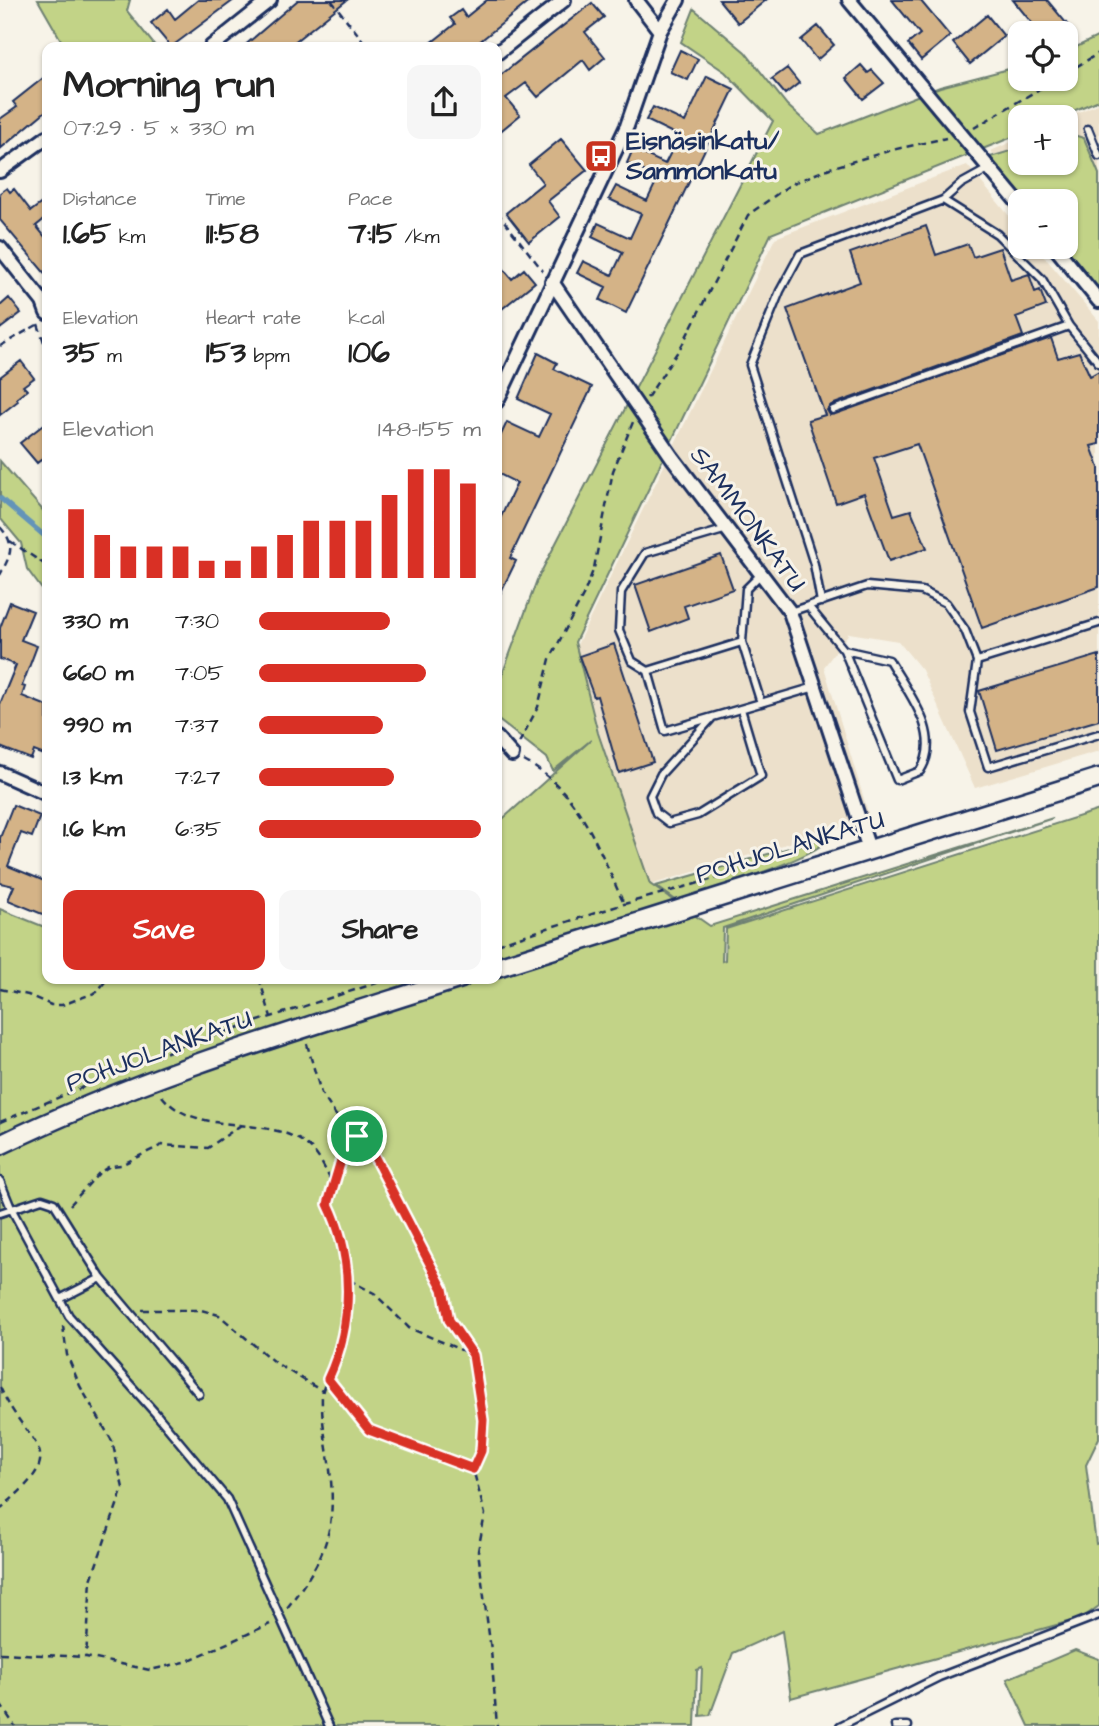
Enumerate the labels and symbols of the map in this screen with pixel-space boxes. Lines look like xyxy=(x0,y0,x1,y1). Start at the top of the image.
place label: Eisnäsinkatu/ Sammonkatu xyxy=(625,123,780,189)
bus stop icon: Eisnäsinkatu/ Sammonkatu xyxy=(582,137,620,175)
street label: SAMMONKATU xyxy=(681,439,815,599)
street label: POHJOLANKATU xyxy=(691,801,889,893)
street label: POHJOLANKATU xyxy=(61,1001,257,1101)
pin xyxy=(327,1106,387,1166)

